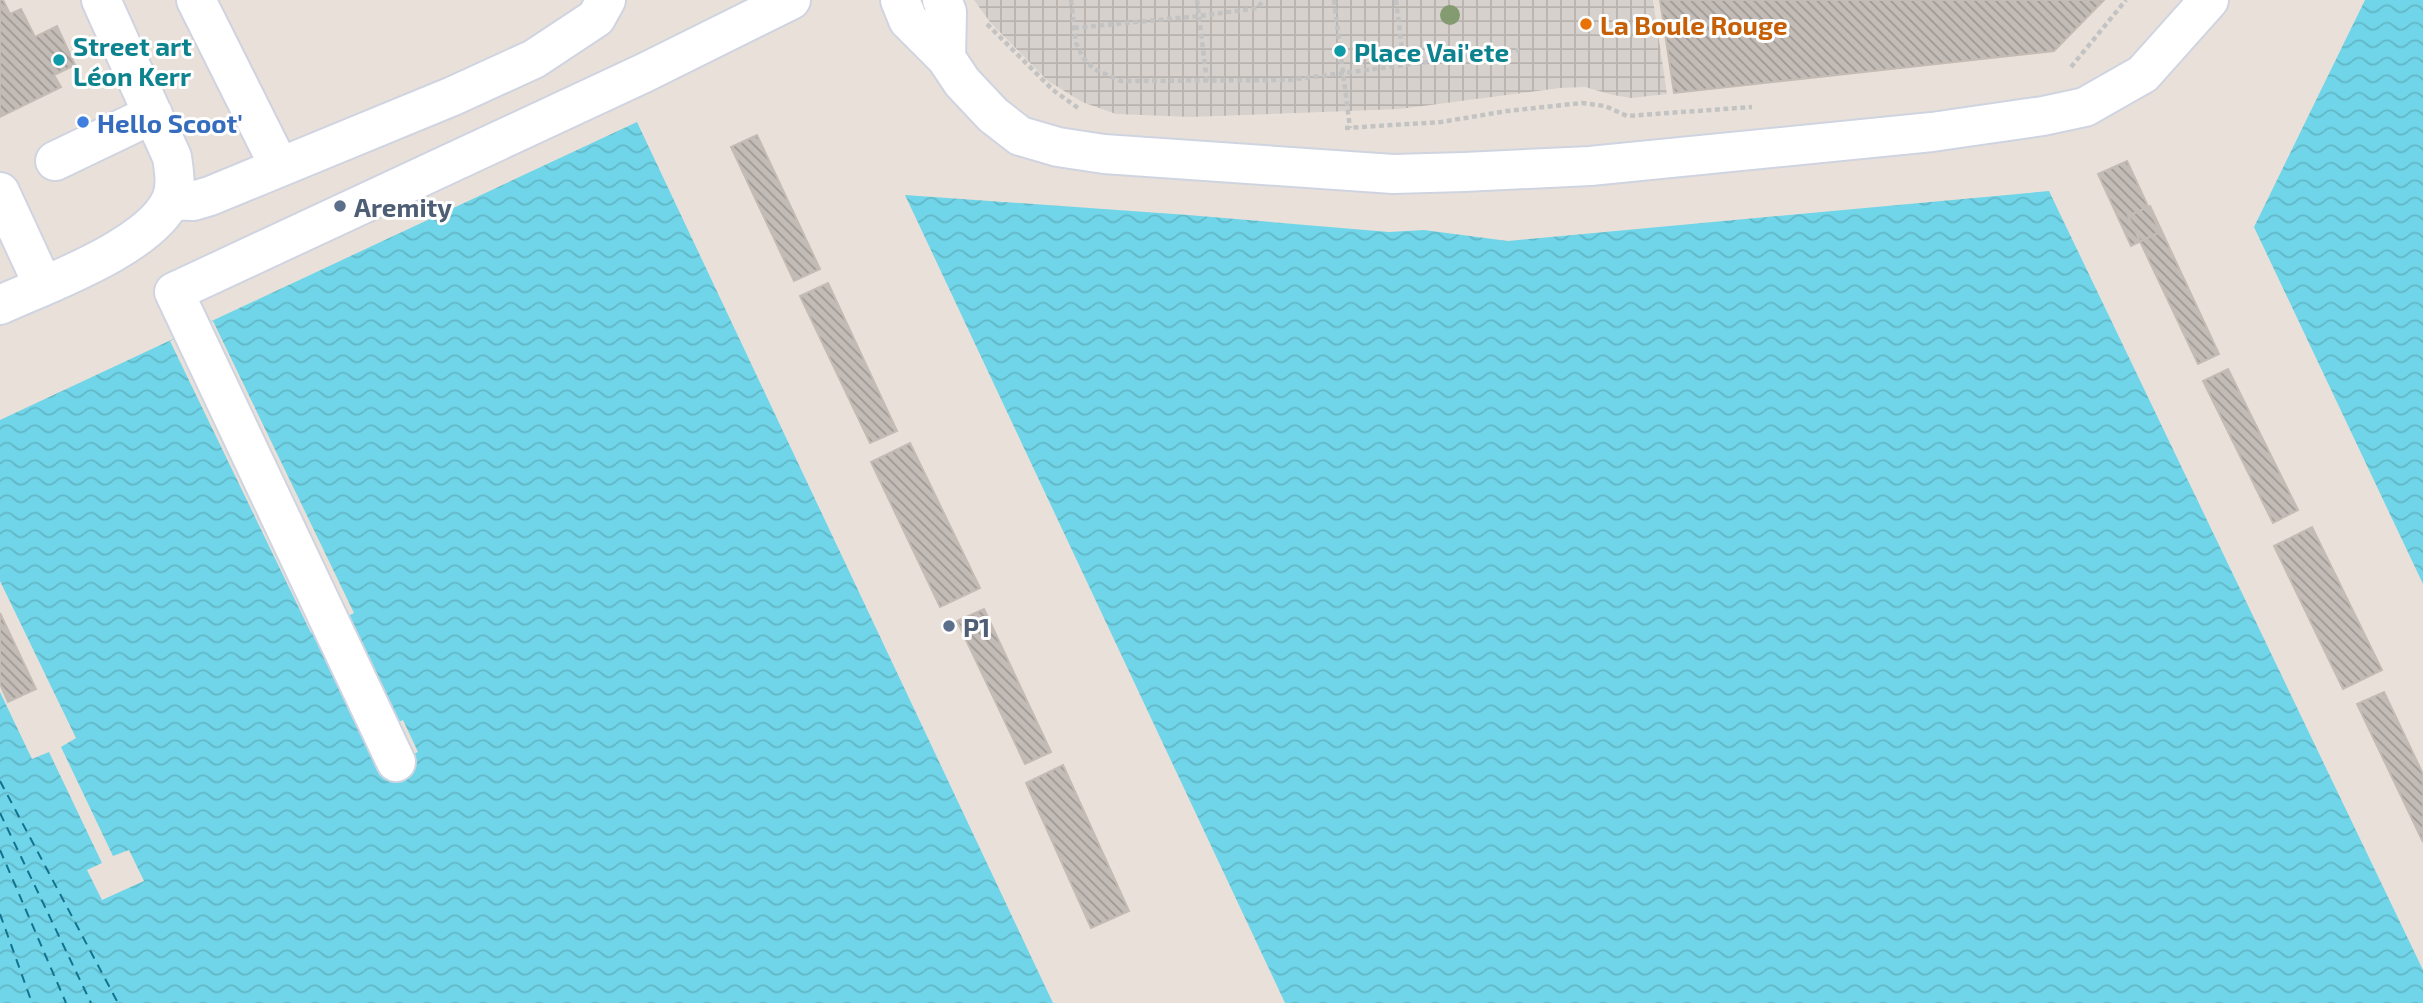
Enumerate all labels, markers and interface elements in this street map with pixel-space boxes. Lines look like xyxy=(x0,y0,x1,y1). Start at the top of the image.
place label: La Boule Rouge xyxy=(1600,9,1788,40)
marker: La Boule Rouge xyxy=(1578,16,1594,32)
place label: Street art Léon Kerr xyxy=(73,30,192,91)
place label: Place Vai'ete xyxy=(1354,36,1509,67)
marker: Place Vai'ete xyxy=(1332,43,1348,59)
marker: Street art Léon Kerr xyxy=(51,52,67,68)
place label: Hello Scoot' xyxy=(97,107,243,138)
marker: Hello Scoot' xyxy=(75,114,91,130)
place label: Aremity xyxy=(354,191,452,223)
marker: Aremity xyxy=(332,198,348,214)
place label: P1 xyxy=(963,611,990,642)
marker: P1 xyxy=(941,618,957,634)

